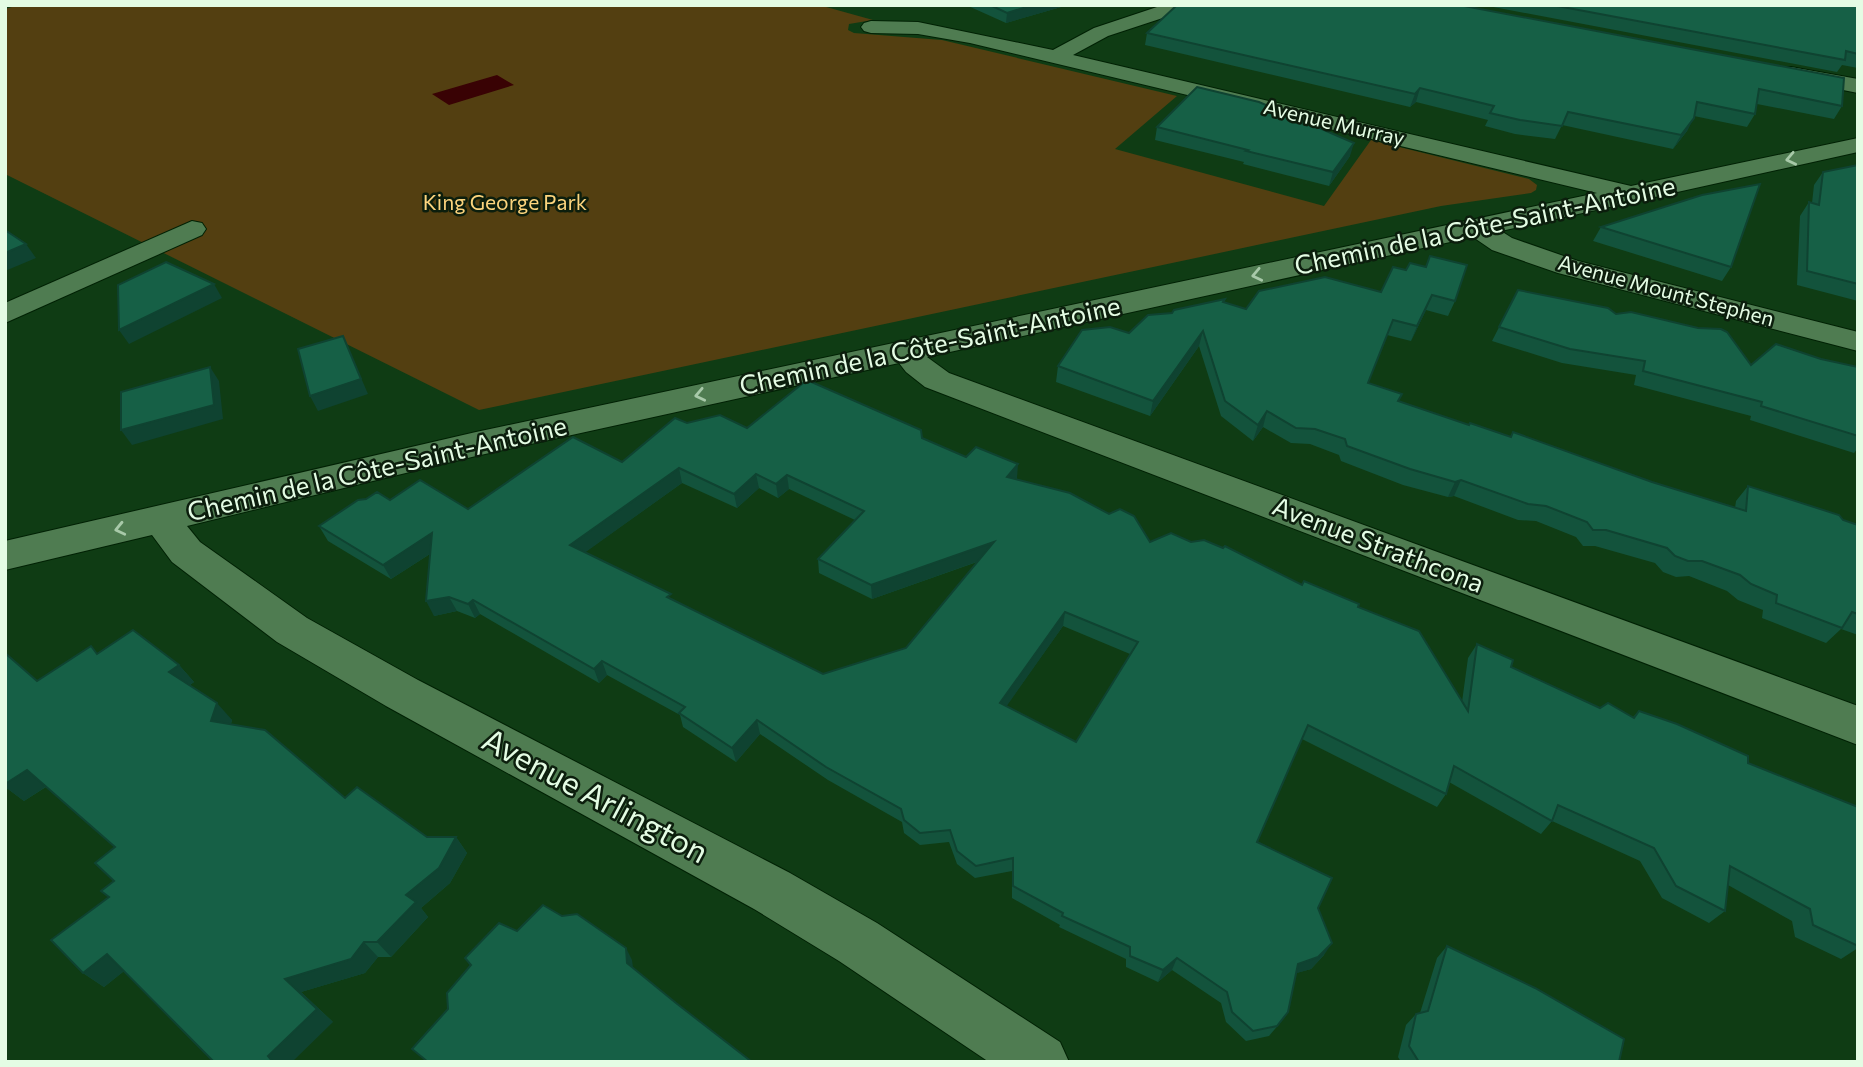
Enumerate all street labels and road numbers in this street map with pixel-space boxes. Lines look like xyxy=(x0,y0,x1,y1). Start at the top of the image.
street label: Avenue Murray xyxy=(1261,93,1407,150)
street label: Chemin de la Côte-Saint-Antoine xyxy=(1291,169,1678,280)
street label: Avenue Mount Stephen xyxy=(1556,249,1777,330)
street label: Chemin de la Côte-Saint-Antoine xyxy=(736,289,1123,400)
street label: Chemin de la Côte-Saint-Antoine xyxy=(184,409,569,526)
street label: Avenue Strathcona xyxy=(1269,489,1488,598)
street label: Avenue Arlington xyxy=(476,718,716,871)

